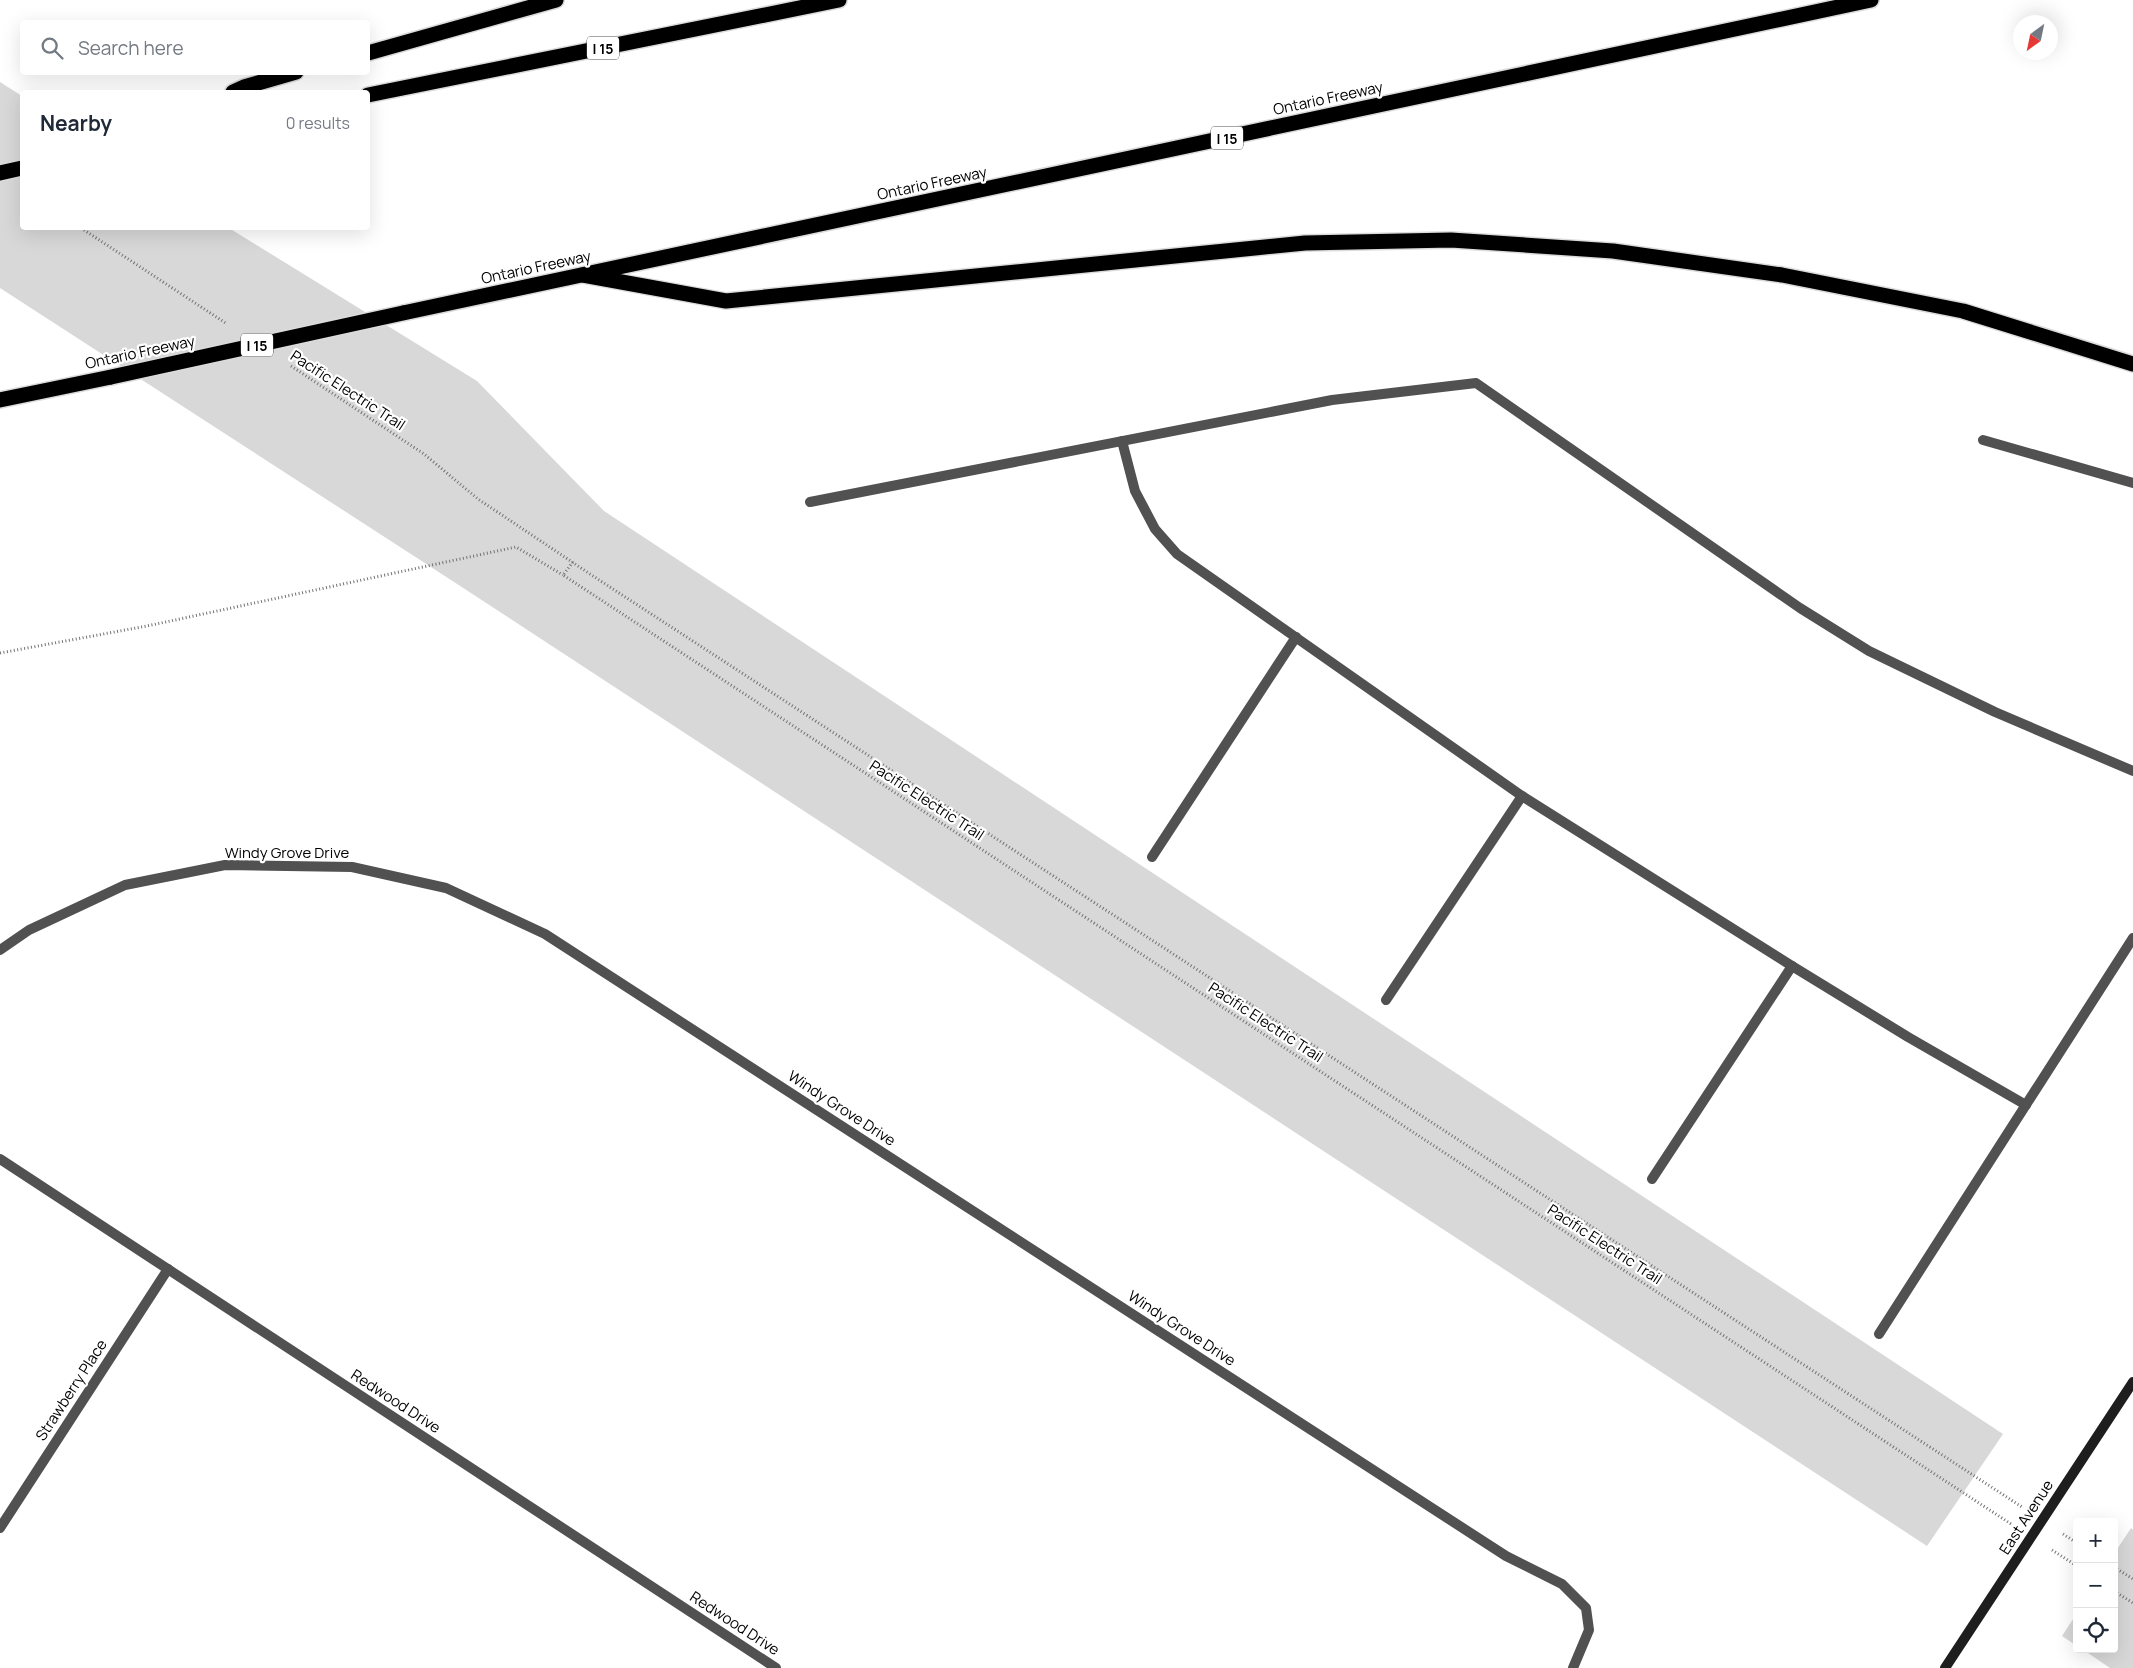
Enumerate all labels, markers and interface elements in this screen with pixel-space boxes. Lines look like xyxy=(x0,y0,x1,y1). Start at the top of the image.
north arrow xyxy=(2013,15,2058,60)
search box xyxy=(20,20,370,75)
icon: search xyxy=(38,34,66,62)
text: Search here xyxy=(78,35,184,61)
road number: I 15 xyxy=(587,36,619,59)
street label: Ontario Freeway xyxy=(1271,76,1385,120)
text: Nearby xyxy=(40,109,112,137)
text: 0 results xyxy=(286,112,350,134)
road number: I 15 xyxy=(1211,126,1243,150)
street label: Ontario Freeway xyxy=(875,161,989,205)
street label: Ontario Freeway xyxy=(479,245,593,289)
street label: Ontario Freeway xyxy=(83,330,197,374)
road number: I 15 xyxy=(241,334,273,356)
street label: Pacific Electric Trail xyxy=(287,345,409,435)
street label: Pacific Electric Trail xyxy=(866,755,988,845)
street label: Windy Grove Drive xyxy=(225,842,349,863)
street label: Pacific Electric Trail xyxy=(1205,977,1327,1067)
street label: Windy Grove Drive xyxy=(784,1065,900,1151)
street label: Pacific Electric Trail xyxy=(1544,1199,1666,1289)
street label: Windy Grove Drive xyxy=(1124,1285,1240,1371)
street label: Strawberry Place xyxy=(30,1335,112,1445)
street label: Redwood Drive xyxy=(347,1364,445,1438)
street label: East Avenue xyxy=(1994,1475,2058,1558)
map controls xyxy=(2073,1518,2118,1653)
button: + xyxy=(2073,1518,2118,1563)
button: − xyxy=(2073,1563,2118,1608)
street label: Redwood Drive xyxy=(686,1586,784,1660)
button: locate xyxy=(2073,1608,2118,1653)

